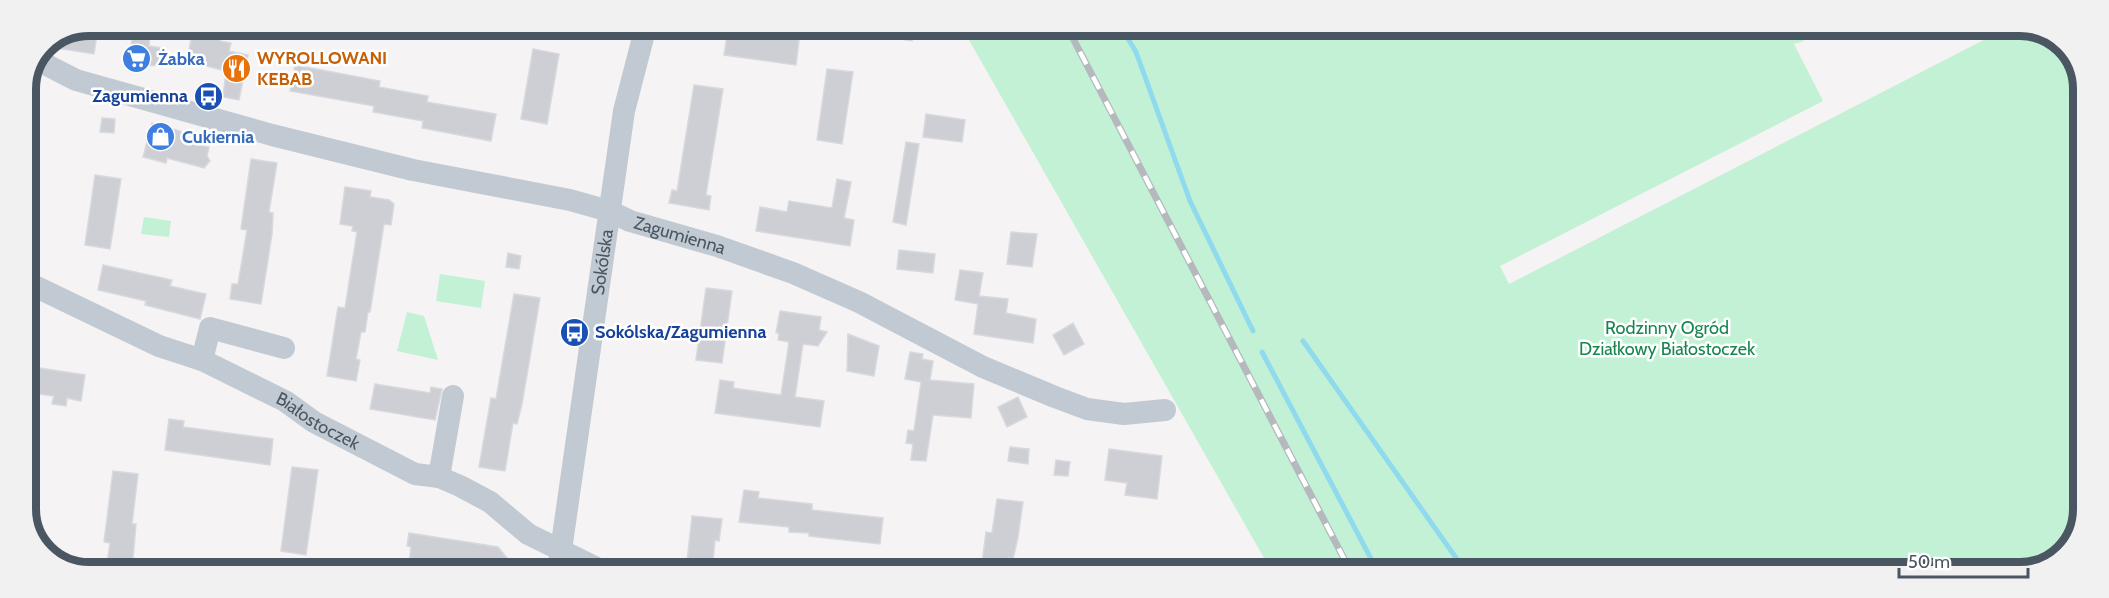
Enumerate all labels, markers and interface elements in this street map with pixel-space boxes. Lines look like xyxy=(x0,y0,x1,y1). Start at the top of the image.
supermarket icon: Żabka xyxy=(121,43,153,75)
place label: WYROLLOWANI KEBAB xyxy=(257,47,387,90)
place label: Żabka xyxy=(158,48,205,70)
restaurant icon: WYROLLOWANI KEBAB xyxy=(220,52,252,84)
bus stop icon: Zagumienna xyxy=(193,80,225,112)
place label: Zagumienna xyxy=(92,85,188,107)
shop icon: Cukiernia xyxy=(145,121,177,153)
place label: Cukiernia xyxy=(182,126,254,148)
street label: Zagumienna xyxy=(631,212,729,259)
street label: Sokólska xyxy=(587,227,618,297)
bus stop icon: Sokólska/Zagumienna xyxy=(558,316,590,348)
park label: Rodzinny Ogród Działkowy Białostoczek xyxy=(1579,317,1756,360)
place label: Sokólska/Zagumienna xyxy=(595,321,766,343)
street label: Białostoczek xyxy=(272,387,364,455)
scale bar xyxy=(1899,541,2028,579)
text: 50 m xyxy=(1908,551,1950,573)

